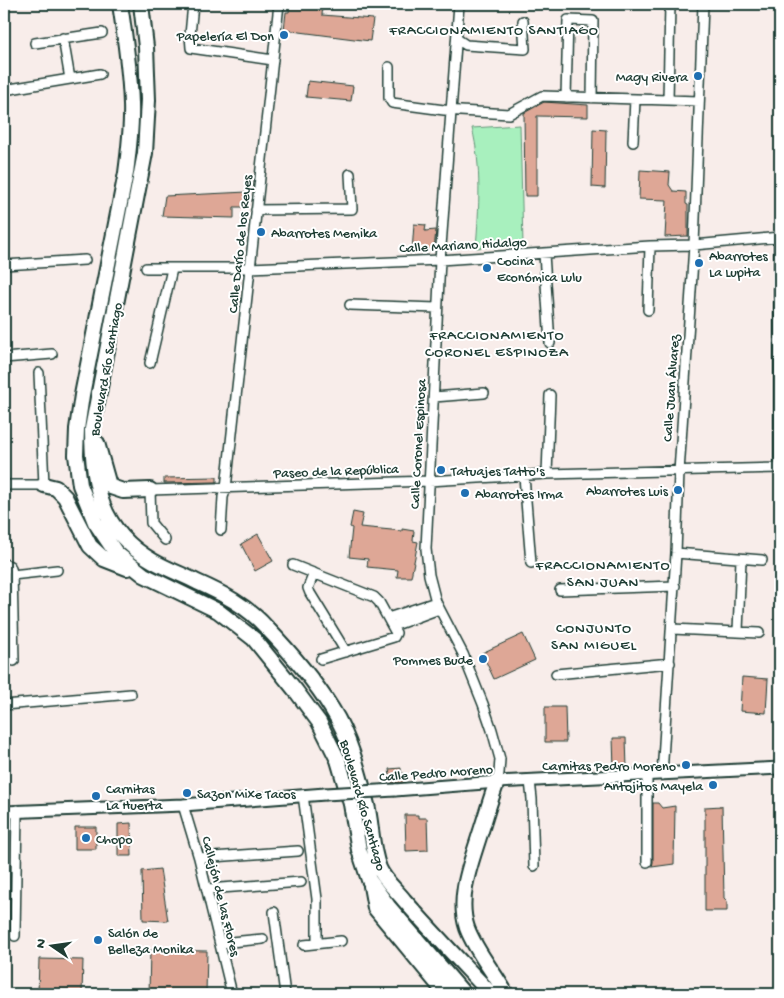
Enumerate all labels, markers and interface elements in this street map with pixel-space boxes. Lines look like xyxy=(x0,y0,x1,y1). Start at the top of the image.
district label: FRACCIONAMIENTO SANTIAGO xyxy=(388,22,599,40)
place label: Papelería El Don xyxy=(176,29,274,46)
marker: Papelería El Don xyxy=(278,29,290,41)
place label: Magy Rivera xyxy=(616,70,689,87)
marker: Magy Rivera xyxy=(692,70,704,82)
street label: Calle Darío de los Reyes xyxy=(226,173,257,314)
marker: Abarrotes Memika xyxy=(255,226,267,238)
place label: Abarrotes Memika xyxy=(271,226,378,243)
street label: Calle Mariano Hidalgo xyxy=(399,235,527,258)
place label: Abarrotes La Lupita xyxy=(709,249,769,282)
place label: Cocina Económica Lulu xyxy=(497,254,582,287)
marker: Abarrotes La Lupita xyxy=(693,257,705,269)
marker: Cocina Económica Lulu xyxy=(481,262,493,274)
street label: Boulevard Río Santiago xyxy=(87,301,128,439)
district label: FRACCIONAMIENTO CORONEL ESPINOZA xyxy=(425,327,569,362)
street label: Calle Juan Álvarez xyxy=(660,333,685,442)
street label: Calle Coronel Espinosa xyxy=(408,378,431,510)
street label: Paseo de la República xyxy=(272,462,400,483)
marker: Tatuajes Tatto's xyxy=(435,464,447,476)
place label: Tatuajes Tatto's xyxy=(450,464,545,481)
place label: Abarrotes Luis xyxy=(586,484,669,501)
marker: Abarrotes Luis xyxy=(672,484,684,496)
marker: Abarrotes Irma xyxy=(459,487,471,499)
place label: Abarrotes Irma xyxy=(475,487,564,504)
district label: FRACCIONAMIENTO SAN JUAN xyxy=(535,557,670,592)
district label: CONJUNTO SAN MIGUEL xyxy=(551,620,637,655)
place label: Pommes Bude xyxy=(392,653,474,670)
marker: Pommes Bude xyxy=(477,653,489,665)
street label: Boulevard Río Santiago xyxy=(334,737,388,873)
place label: Carnitas Pedro Moreno xyxy=(542,759,676,776)
marker: Carnitas Pedro Moreno xyxy=(680,759,692,771)
street label: Calle Pedro Moreno xyxy=(379,762,494,787)
place label: Antojitos Mayela xyxy=(604,779,704,796)
marker: Antojitos Mayela xyxy=(707,779,719,791)
place label: Carnitas La Huerta xyxy=(106,782,164,815)
marker: Sazon Mixe Tacos xyxy=(181,787,193,799)
place label: Sazon Mixe Tacos xyxy=(197,787,297,804)
marker: Carnitas La Huerta xyxy=(90,790,102,802)
marker: Chopo xyxy=(80,832,92,844)
place label: Chopo xyxy=(96,832,133,849)
street label: Callejón de las Flores xyxy=(196,835,243,959)
north arrow xyxy=(28,920,78,970)
place label: Salón de Belleza Monika xyxy=(107,926,195,959)
marker: Salón de Belleza Monika xyxy=(92,934,104,946)
text: N xyxy=(32,937,51,950)

